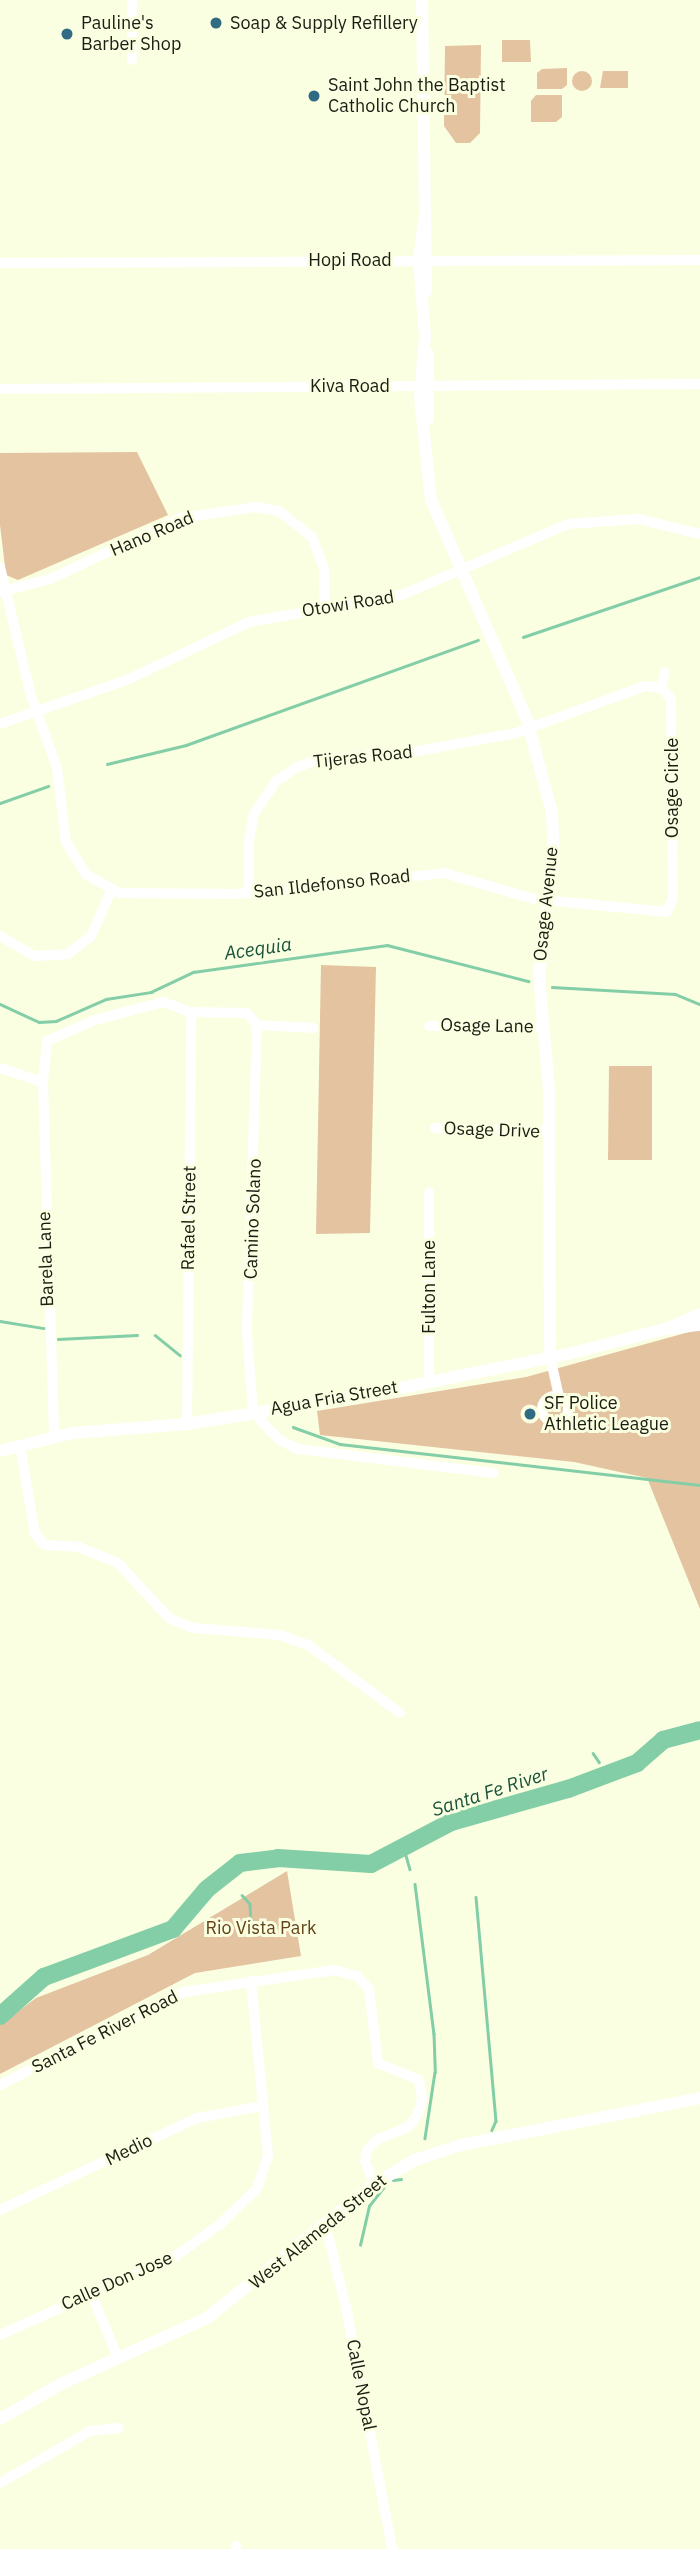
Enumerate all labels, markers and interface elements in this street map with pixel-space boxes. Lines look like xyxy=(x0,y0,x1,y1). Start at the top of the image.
place label: Soap & Supply Refillery xyxy=(230,12,418,34)
place label: Pauline's Barber Shop xyxy=(81,13,181,56)
marker: Soap & Supply Refillery xyxy=(208,15,224,31)
marker: Pauline's Barber Shop xyxy=(59,26,75,42)
place label: Saint John the Baptist Catholic Church xyxy=(328,75,505,118)
marker: Saint John the Baptist Catholic Church xyxy=(306,88,322,104)
street label: Hopi Road xyxy=(308,249,392,271)
street label: Kiva Road xyxy=(310,375,390,397)
street label: Hano Road xyxy=(107,507,197,561)
street label: Otowi Road xyxy=(300,586,396,622)
street label: Osage Circle xyxy=(661,738,683,838)
street label: Tijeras Road xyxy=(312,741,414,773)
street label: Osage Avenue xyxy=(529,846,563,962)
street label: San Ildefonso Road xyxy=(253,865,411,903)
water label: Acequia xyxy=(223,933,293,965)
street label: Osage Lane xyxy=(440,1014,534,1038)
street label: Osage Drive xyxy=(443,1118,541,1142)
street label: Camino Solano xyxy=(240,1158,266,1280)
street label: Rafael Street xyxy=(177,1165,201,1271)
street label: Barela Lane xyxy=(34,1211,58,1307)
street label: Fulton Lane xyxy=(418,1240,440,1334)
street label: Agua Fria Street xyxy=(269,1376,399,1420)
place label: SF Police Athletic League xyxy=(544,1393,669,1436)
marker: SF Police Athletic League xyxy=(522,1406,538,1422)
water label: Santa Fe River xyxy=(429,1762,551,1822)
park label: Rio Vista Park xyxy=(205,1917,317,1939)
street label: Santa Fe River Road xyxy=(28,1986,182,2078)
street label: Medio xyxy=(102,2129,156,2171)
street label: West Alameda Street xyxy=(245,2170,391,2294)
street label: Calle Don Jose xyxy=(58,2247,176,2315)
street label: Calle Nopal xyxy=(342,2338,380,2432)

